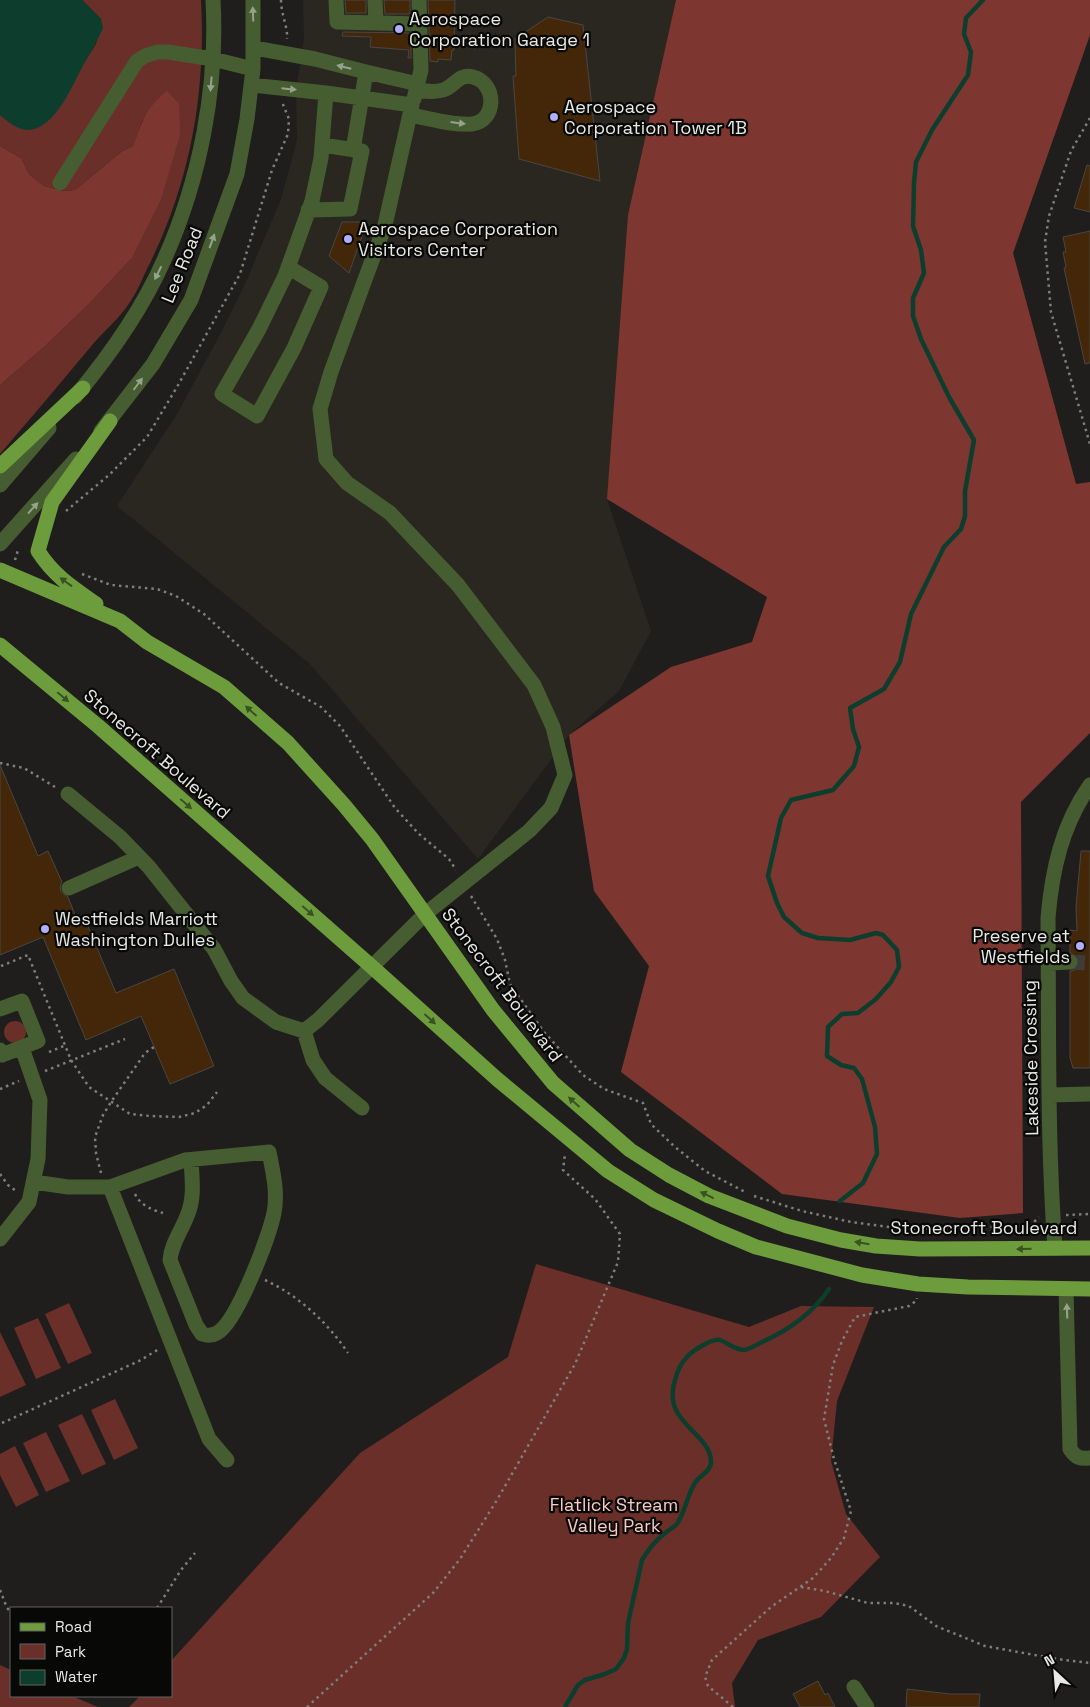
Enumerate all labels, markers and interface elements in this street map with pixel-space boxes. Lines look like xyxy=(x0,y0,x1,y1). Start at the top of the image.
one-way arrow xyxy=(249,6,257,22)
place label: Aerospace Corporation Garage 1 xyxy=(409,7,590,51)
marker: Aerospace Corporation Garage 1 xyxy=(393,23,405,35)
one-way arrow xyxy=(337,63,352,71)
one-way arrow xyxy=(207,76,215,92)
one-way arrow xyxy=(281,85,297,93)
place label: Aerospace Corporation Tower 1B xyxy=(564,95,747,139)
marker: Aerospace Corporation Tower 1B xyxy=(548,111,560,123)
one-way arrow xyxy=(451,119,467,127)
place label: Aerospace Corporation Visitors Center xyxy=(358,217,558,261)
street label: Lee Road xyxy=(156,223,207,306)
one-way arrow xyxy=(208,233,216,248)
marker: Aerospace Corporation Visitors Center xyxy=(342,233,354,245)
one-way arrow xyxy=(154,266,162,280)
one-way arrow xyxy=(133,377,143,391)
one-way arrow xyxy=(27,501,38,514)
one-way arrow xyxy=(60,577,73,588)
street label: Stonecroft Boulevard xyxy=(79,684,235,824)
one-way arrow xyxy=(56,692,69,703)
one-way arrow xyxy=(246,705,258,717)
one-way arrow xyxy=(179,798,191,810)
street label: Stonecroft Boulevard xyxy=(437,903,568,1066)
one-way arrow xyxy=(302,905,314,916)
place label: Westfields Marriott Washington Dulles xyxy=(55,907,218,951)
marker: Westfields Marriott Washington Dulles xyxy=(39,923,51,935)
place label: Preserve at Westfields xyxy=(972,924,1070,968)
marker: Preserve at Westfields xyxy=(1074,940,1086,952)
street label: Lakeside Crossing xyxy=(1018,980,1043,1136)
one-way arrow xyxy=(423,1013,435,1025)
one-way arrow xyxy=(568,1097,581,1108)
one-way arrow xyxy=(700,1190,714,1198)
street label: Stonecroft Boulevard xyxy=(891,1216,1077,1239)
one-way arrow xyxy=(853,1239,869,1247)
one-way arrow xyxy=(1016,1245,1032,1253)
one-way arrow xyxy=(1063,1303,1071,1319)
park label: Flatlick Stream Valley Park xyxy=(550,1493,678,1537)
legend xyxy=(10,1607,172,1697)
text: Road xyxy=(55,1617,92,1636)
text: Park xyxy=(55,1642,86,1661)
north arrow xyxy=(1030,1647,1080,1697)
text: N xyxy=(1041,1650,1057,1670)
text: Water xyxy=(55,1667,98,1686)

